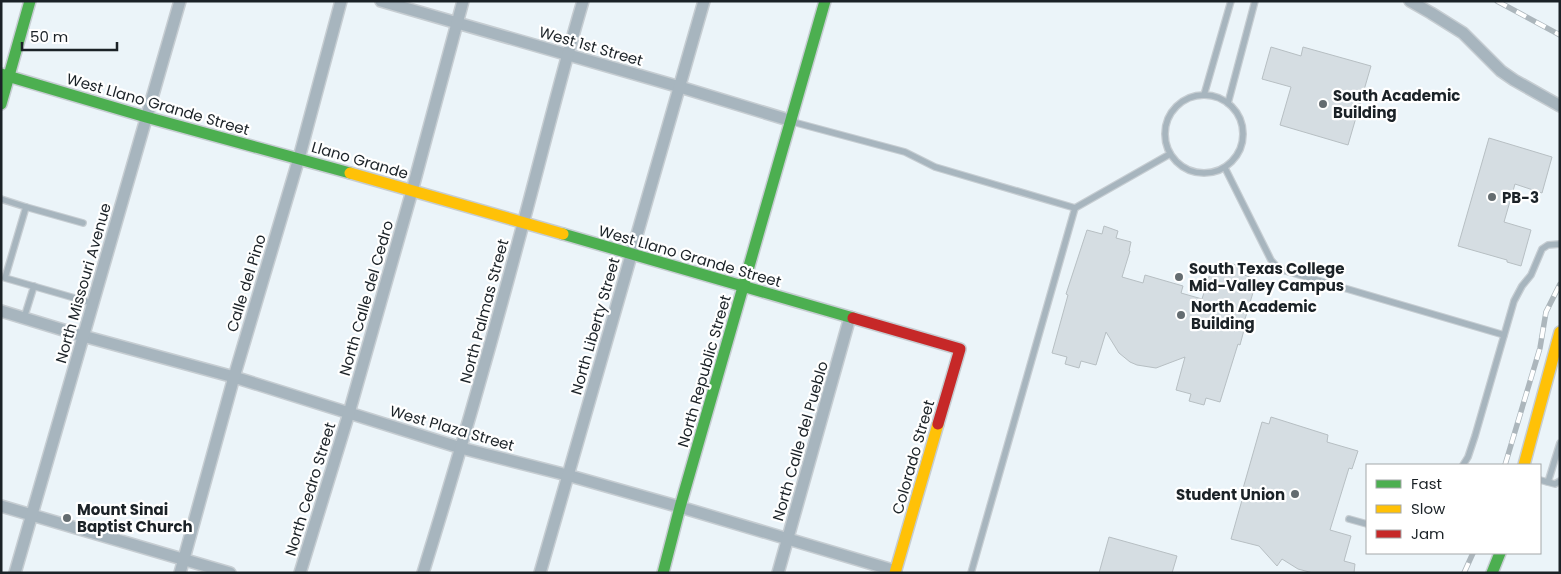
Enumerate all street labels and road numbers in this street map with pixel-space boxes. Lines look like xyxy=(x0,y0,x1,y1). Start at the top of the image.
street label: West 1st Street xyxy=(537,21,645,71)
street label: West Llano Grande Street xyxy=(64,68,252,140)
street label: Llano Grande xyxy=(309,136,411,184)
street label: North Missouri Avenue xyxy=(50,200,116,366)
street label: North Calle del Cedro xyxy=(334,218,398,378)
street label: West Llano Grande Street xyxy=(596,220,784,292)
street label: Calle del Pino xyxy=(221,232,271,334)
street label: North Palmas Street xyxy=(455,236,513,386)
street label: North Liberty Street xyxy=(565,255,625,397)
street label: North Republic Street xyxy=(672,292,736,450)
street label: North Calle del Pueblo xyxy=(767,359,833,523)
street label: Colorado Street xyxy=(887,397,939,517)
street label: West Plaza Street xyxy=(387,400,517,456)
street label: North Cedro Street xyxy=(280,419,340,559)

